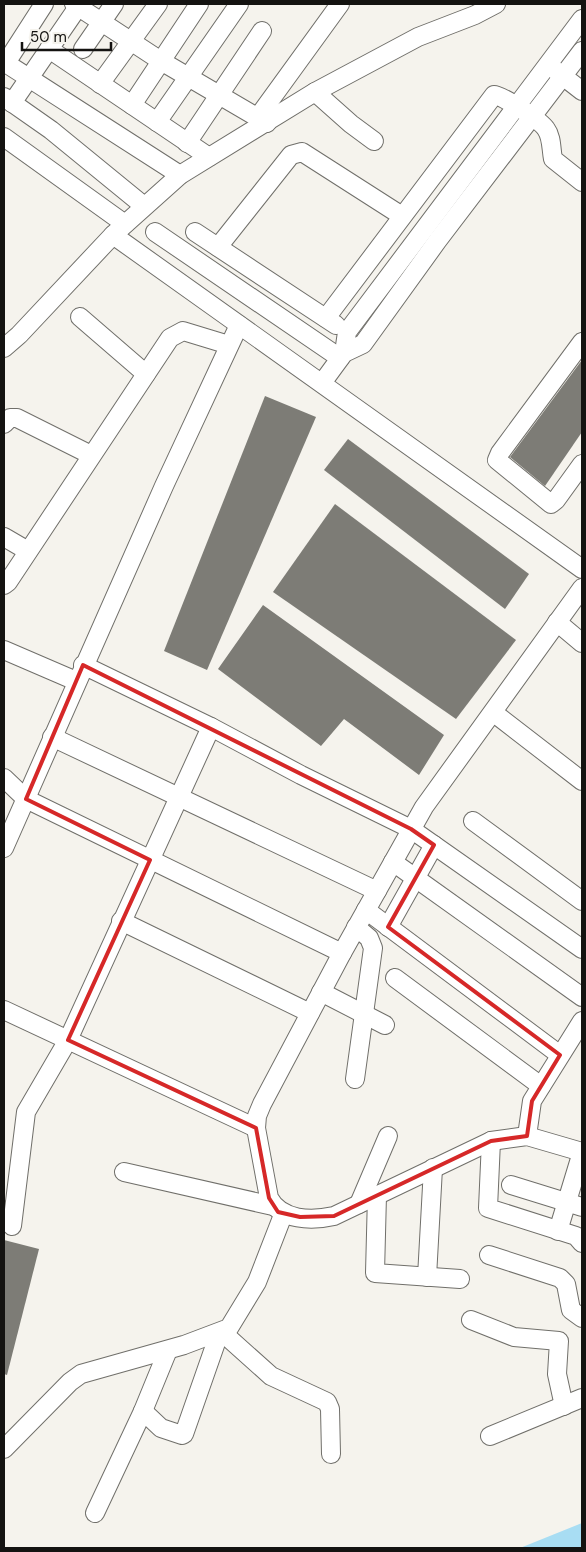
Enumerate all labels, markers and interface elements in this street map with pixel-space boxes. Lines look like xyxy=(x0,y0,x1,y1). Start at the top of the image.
scale bar xyxy=(22,20,111,52)
text: 50 m xyxy=(30,27,67,47)

